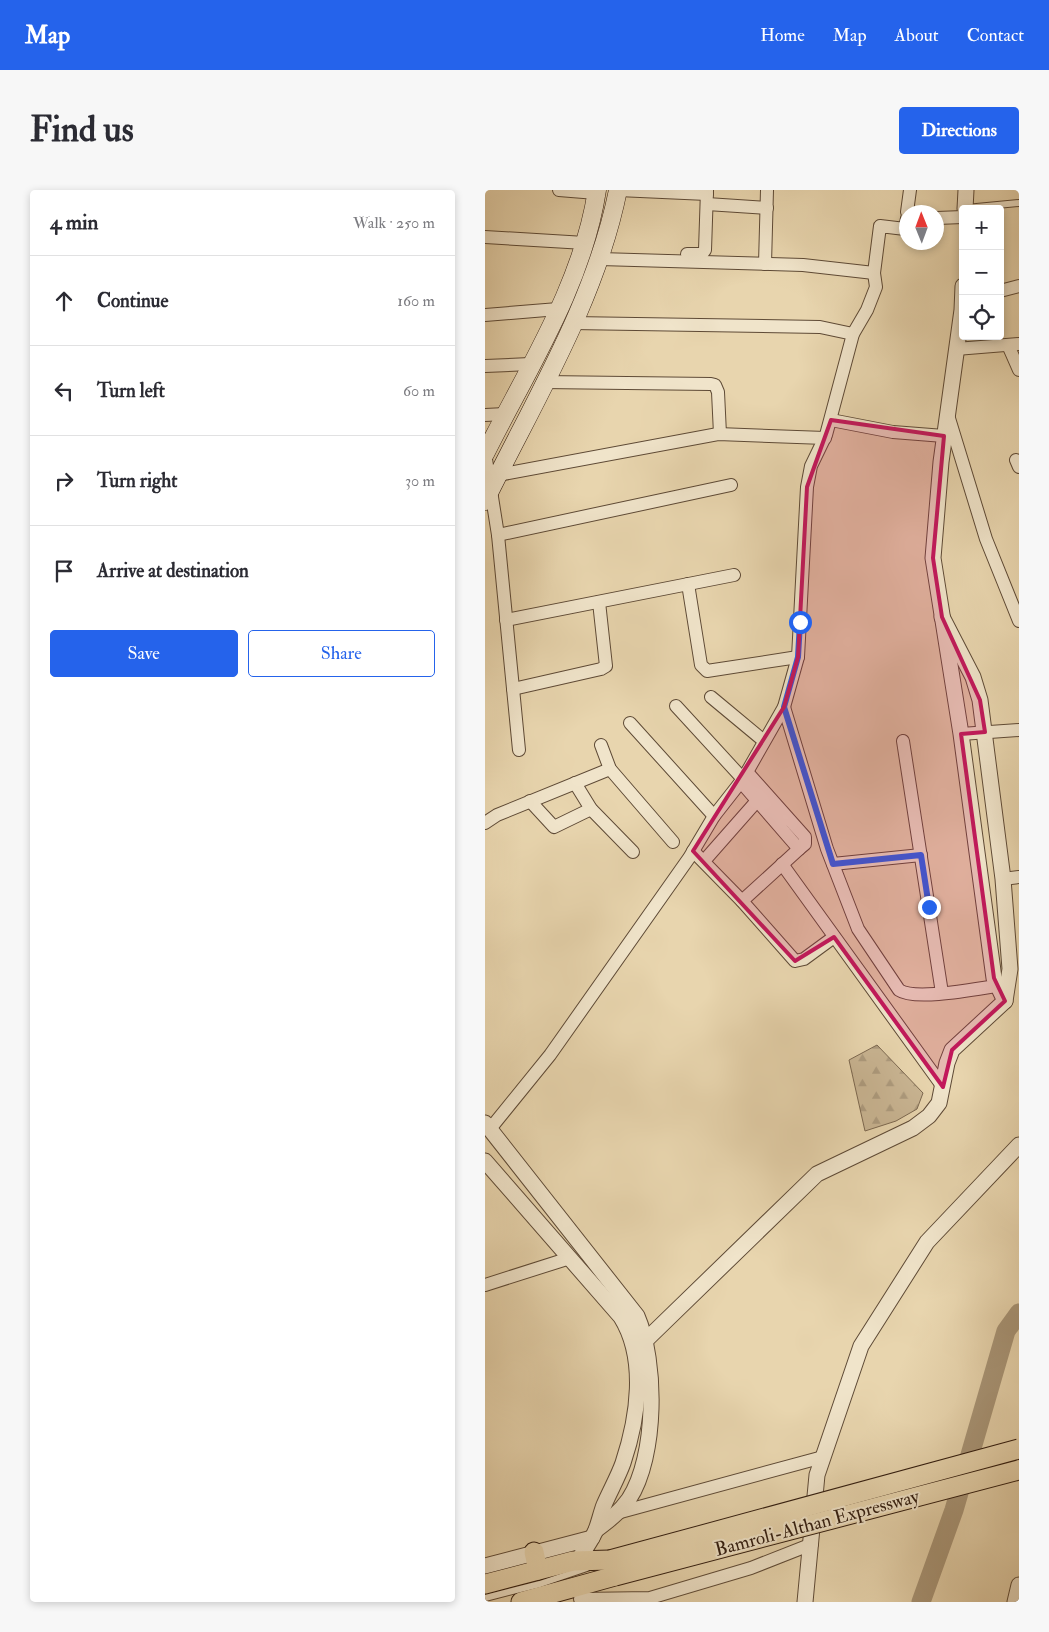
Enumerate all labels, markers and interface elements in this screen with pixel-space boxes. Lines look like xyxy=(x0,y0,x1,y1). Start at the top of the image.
text: Map xyxy=(25,20,70,51)
text: Home xyxy=(760,24,805,47)
text: Map xyxy=(833,24,867,47)
text: About xyxy=(895,24,939,47)
text: Contact xyxy=(967,24,1024,47)
button: Directions xyxy=(899,107,1019,154)
text: Find us xyxy=(30,108,134,152)
north arrow xyxy=(899,205,944,250)
map controls xyxy=(959,205,1004,340)
button: + xyxy=(959,205,1004,250)
text: 4 min xyxy=(50,209,98,236)
text: Walk · 250 m xyxy=(353,213,435,233)
button: − xyxy=(959,250,1004,295)
icon: ahead xyxy=(50,287,78,315)
text: Continue xyxy=(97,289,168,313)
text: 160 m xyxy=(397,291,435,311)
button: locate xyxy=(959,295,1004,340)
icon: left xyxy=(50,377,78,405)
text: Turn left xyxy=(97,379,165,403)
text: 60 m xyxy=(403,381,435,401)
icon: right xyxy=(50,467,78,495)
text: Turn right xyxy=(97,469,177,493)
text: 30 m xyxy=(405,471,435,491)
icon: arrive xyxy=(50,557,78,585)
text: Arrive at destination xyxy=(97,559,249,583)
route start xyxy=(789,611,812,634)
button: Save xyxy=(50,630,238,677)
button: Share xyxy=(248,630,435,677)
route end xyxy=(918,896,941,919)
street label: Bamroli-Althan Expressway xyxy=(712,1484,923,1563)

